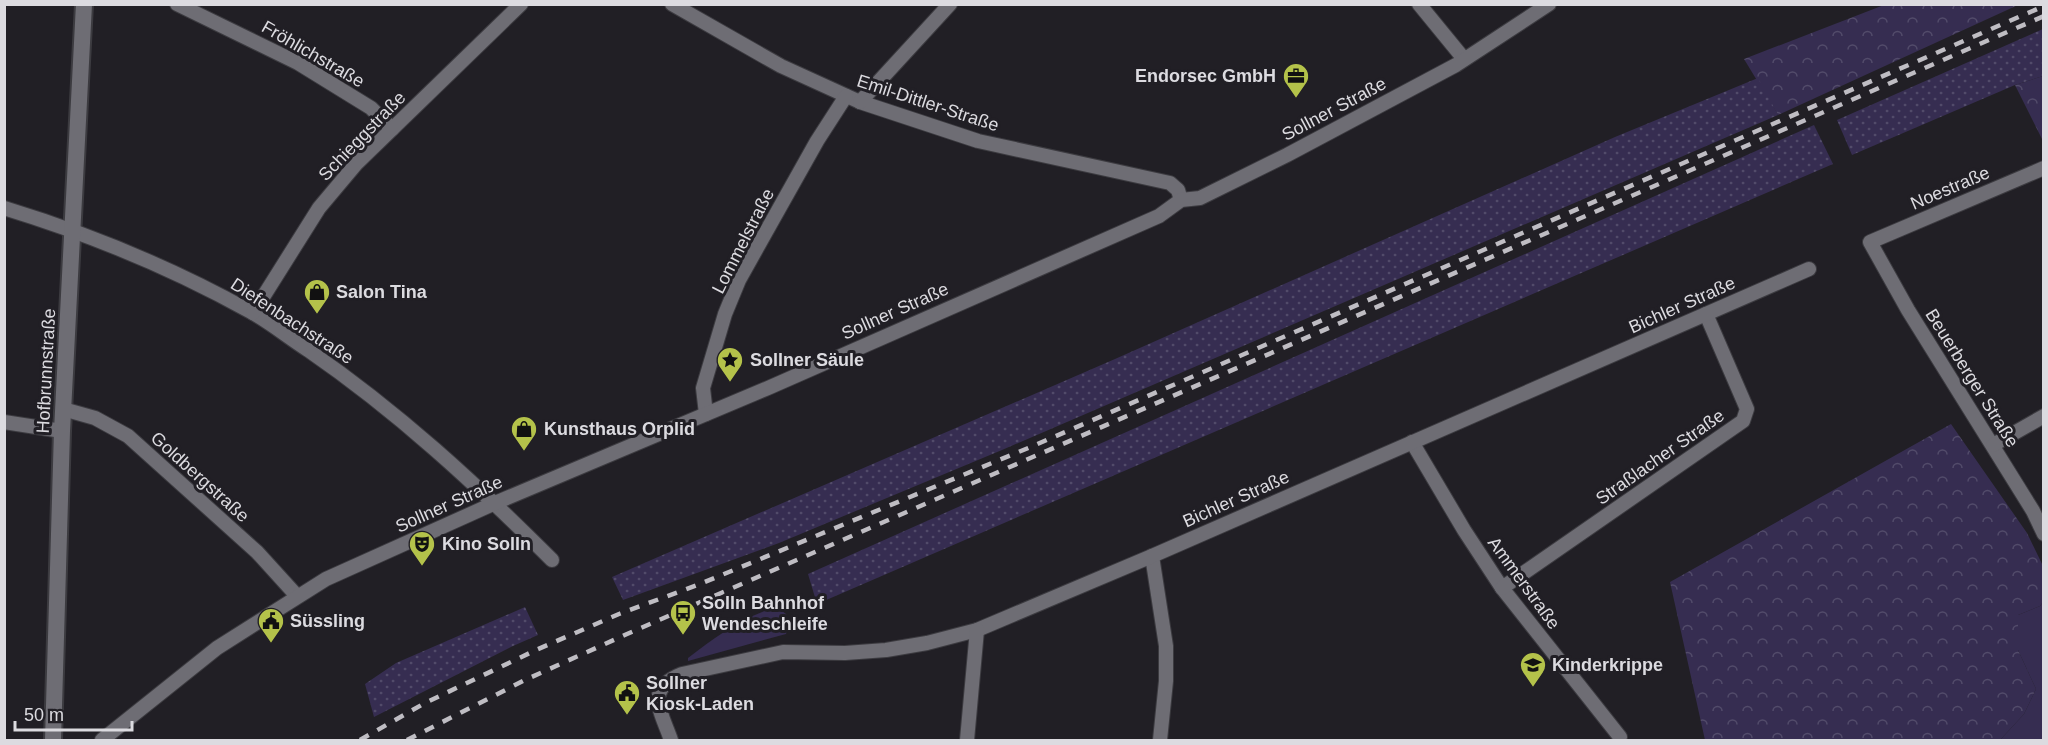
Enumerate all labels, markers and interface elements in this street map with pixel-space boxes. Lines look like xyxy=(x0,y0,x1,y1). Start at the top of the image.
street label: Fröhlichstraße xyxy=(258,17,368,91)
office icon: Endorsec GmbH xyxy=(1281,61,1311,99)
place label: Endorsec GmbH xyxy=(1135,66,1276,86)
street label: Emil-Dittler-Straße xyxy=(855,71,1001,135)
street label: Sollner Straße xyxy=(1279,73,1389,145)
street label: Schieggstraße xyxy=(314,87,410,185)
street label: Noestraße xyxy=(1907,162,1993,214)
street label: Lommelstraße xyxy=(708,185,778,297)
street label: Bichler Straße xyxy=(1626,273,1738,337)
street label: Diefenbachstraße xyxy=(227,274,357,368)
shop icon: Salon Tina xyxy=(302,277,332,315)
street label: Sollner Straße xyxy=(838,278,952,344)
place label: Salon Tina xyxy=(336,282,428,302)
street label: Beuerberger Straße xyxy=(1921,305,2023,451)
street label: Hofbrunnstraße xyxy=(33,308,59,434)
place icon: Sollner Säule xyxy=(715,345,745,383)
place label: Sollner Säule xyxy=(750,350,864,370)
street label: Straßlacher Straße xyxy=(1592,405,1728,509)
shop icon: Kunsthaus Orplid xyxy=(509,414,539,452)
place label: Kunsthaus Orplid xyxy=(544,419,695,439)
street label: Goldbergstraße xyxy=(147,428,253,526)
street label: Bichler Straße xyxy=(1180,467,1292,531)
street label: Sollner Straße xyxy=(392,471,506,537)
theatre icon: Kino Solln xyxy=(407,529,437,567)
street label: Ammerstraße xyxy=(1484,533,1564,633)
place label: Kino Solln xyxy=(442,534,531,554)
place label: Solln Bahnhof Wendeschleife xyxy=(702,593,828,634)
bus stop icon: Solln Bahnhof Wendeschleife xyxy=(668,598,698,636)
public building icon: Süssling xyxy=(256,606,286,644)
place label: Süssling xyxy=(290,611,365,631)
school or university icon: Kinderkrippe xyxy=(1518,650,1548,688)
place label: Kinderkrippe xyxy=(1552,655,1663,675)
place label: Sollner Kiosk-Laden xyxy=(646,673,754,714)
public building icon: Sollner Kiosk-Laden xyxy=(612,678,642,716)
scale bar xyxy=(15,694,132,732)
text: 50 m xyxy=(24,705,64,725)

